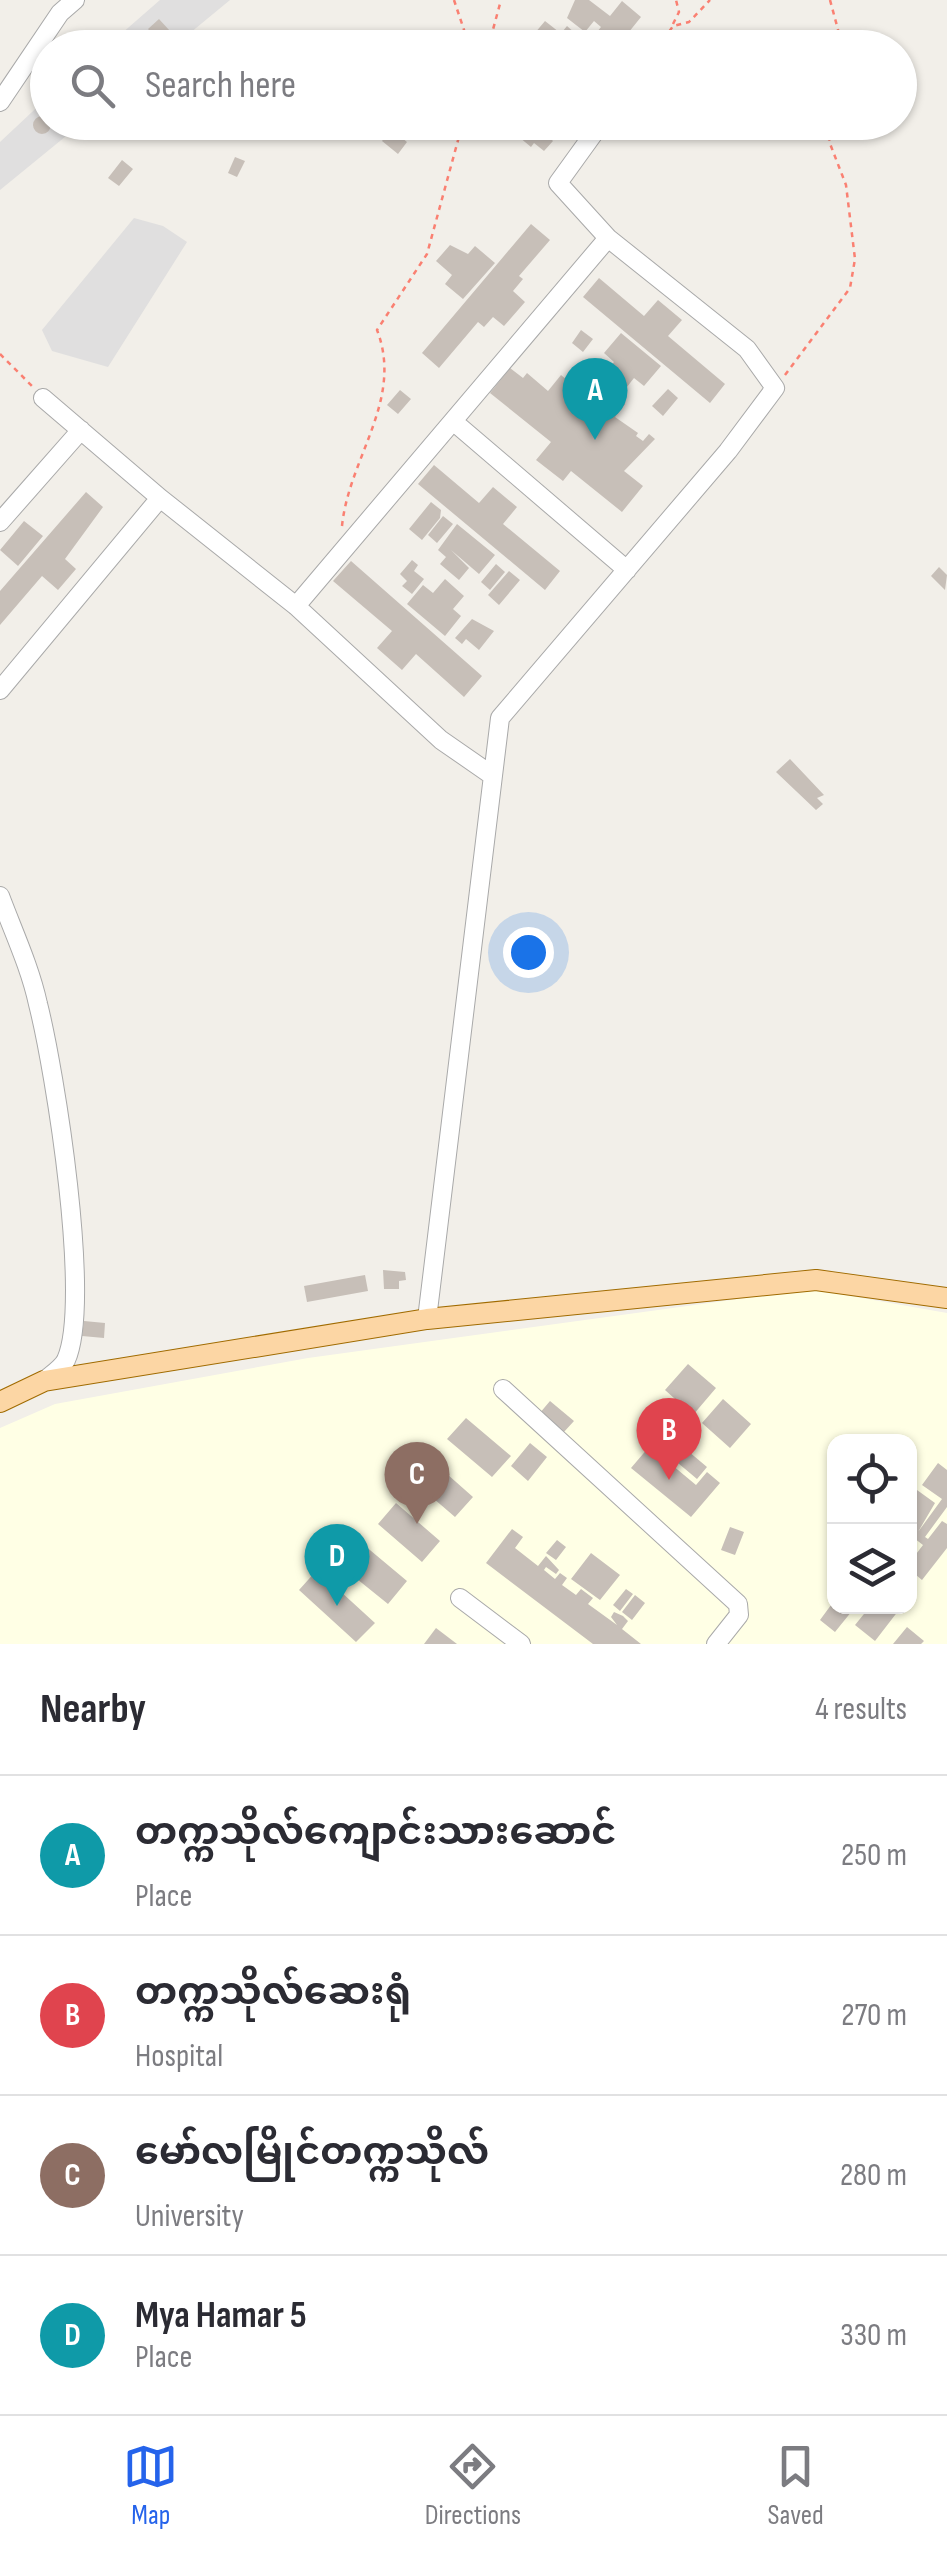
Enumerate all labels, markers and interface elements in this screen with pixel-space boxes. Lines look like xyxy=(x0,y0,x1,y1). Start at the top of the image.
search box xyxy=(30,30,917,140)
icon: search xyxy=(65,58,120,113)
text: Search here xyxy=(145,63,296,108)
pin: A xyxy=(562,358,628,440)
your location xyxy=(503,927,554,978)
pin: B xyxy=(636,1398,702,1480)
map controls xyxy=(827,1434,917,1614)
button: locate xyxy=(827,1434,917,1524)
pin: C xyxy=(384,1442,450,1524)
pin: D xyxy=(304,1524,370,1606)
button: layers xyxy=(827,1524,917,1614)
text: Nearby xyxy=(40,1684,146,1735)
text: 4 results xyxy=(815,1690,907,1729)
text: တက္ကသိုလ်ကျောင်းသားဆောင် xyxy=(135,1810,616,1855)
text: A xyxy=(65,1836,80,1875)
text: 250 m xyxy=(841,1836,907,1875)
text: Place xyxy=(135,1877,192,1916)
text: တက္ကသိုလ်ဆေးရုံ xyxy=(135,1970,411,2015)
text: B xyxy=(65,1996,80,2035)
text: 270 m xyxy=(841,1996,907,2035)
text: Hospital xyxy=(135,2037,223,2076)
text: မော်လမြိုင်တက္ကသိုလ် xyxy=(135,2130,489,2175)
text: C xyxy=(64,2156,81,2195)
text: 280 m xyxy=(840,2156,907,2195)
text: University xyxy=(135,2197,244,2236)
text: Mya Hamar 5 xyxy=(135,2293,307,2338)
text: D xyxy=(64,2316,81,2355)
text: 330 m xyxy=(840,2316,907,2355)
text: Place xyxy=(135,2338,192,2377)
tab: Map xyxy=(123,2439,178,2532)
tab: Directions xyxy=(425,2439,521,2532)
tab: Saved xyxy=(768,2439,824,2532)

